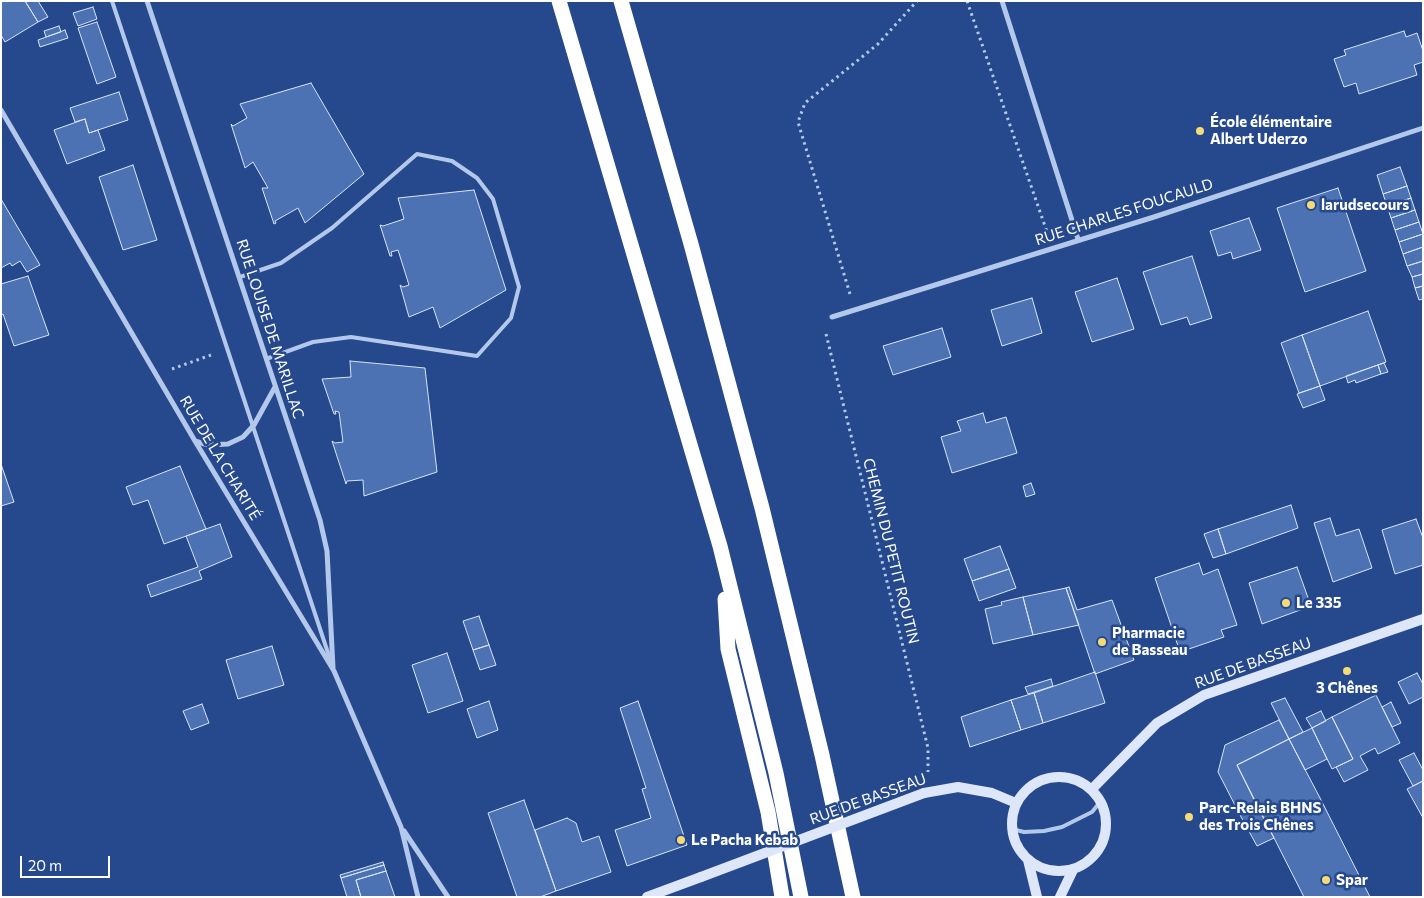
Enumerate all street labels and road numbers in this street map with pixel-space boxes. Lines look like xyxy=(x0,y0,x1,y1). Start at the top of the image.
street label: RUE CHARLES FOUCAULD xyxy=(1033,175,1215,249)
street label: RUE LOUISE DE MARILLAC xyxy=(232,237,308,421)
street label: RUE DE LA CHARITÉ xyxy=(176,393,264,523)
street label: CHEMIN DU PETIT ROUTIN xyxy=(859,456,923,646)
street label: RUE DE BASSEAU xyxy=(1192,634,1314,692)
street label: RUE DE BASSEAU xyxy=(807,770,929,828)

